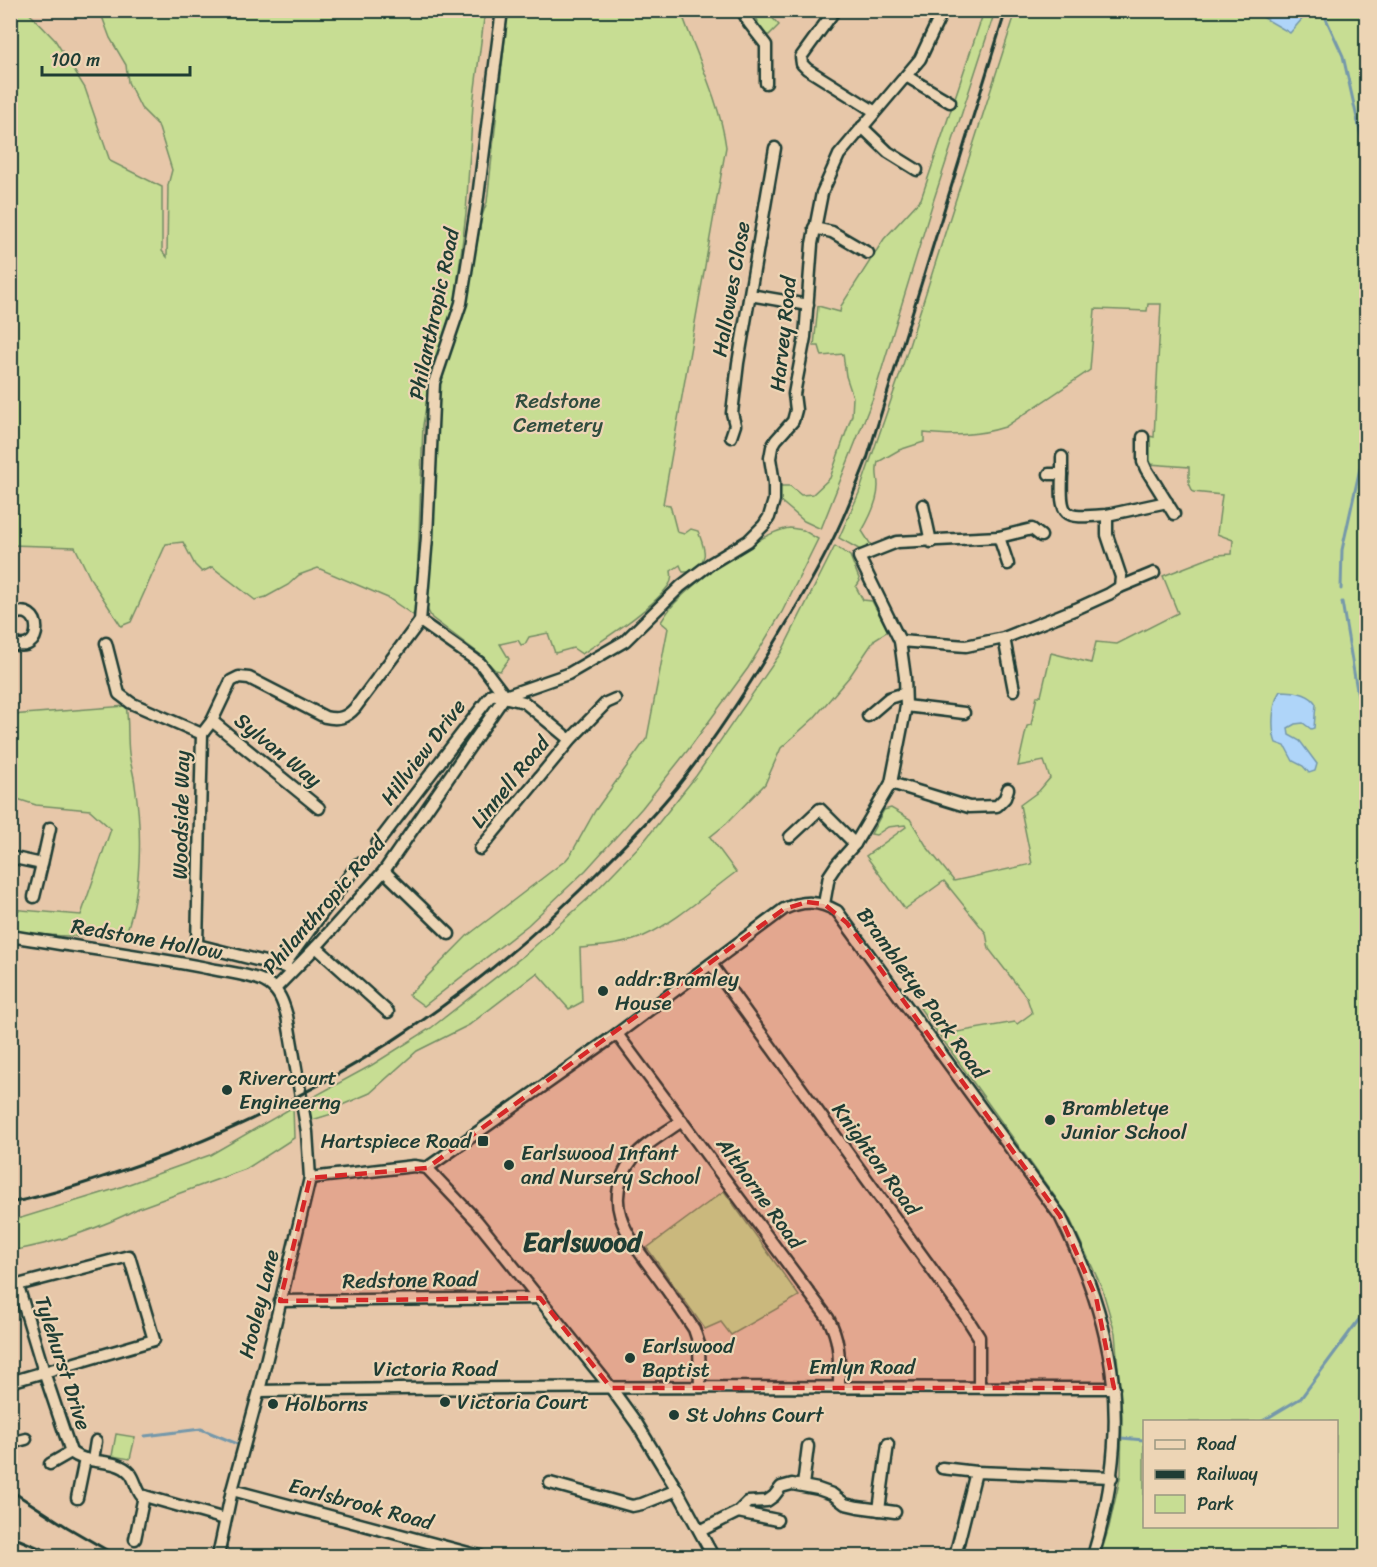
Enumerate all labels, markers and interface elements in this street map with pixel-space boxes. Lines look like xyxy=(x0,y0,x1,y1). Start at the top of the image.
scale bar xyxy=(42,39,190,77)
text: 100 m xyxy=(51,44,100,76)
street label: Hallowes Close xyxy=(700,218,762,360)
street label: Philanthropic Road xyxy=(397,223,471,403)
street label: Harvey Road xyxy=(758,273,808,393)
park label: Redstone Cemetery xyxy=(513,382,603,444)
street label: Hillview Drive xyxy=(370,690,476,814)
street label: Sylvan Way xyxy=(225,702,331,798)
street label: Linnell Road xyxy=(460,725,561,837)
street label: Woodside Way xyxy=(161,750,201,880)
street label: Philanthropic Road xyxy=(252,825,397,983)
street label: Brambletye Park Road xyxy=(846,899,999,1089)
street label: Redstone Hollow xyxy=(68,907,226,971)
place label: addr:Bramley House xyxy=(615,960,739,1022)
marker: addr:Bramley House xyxy=(596,984,610,998)
place label: Rivercourt Engineerng xyxy=(239,1059,341,1121)
marker: Rivercourt Engineerng xyxy=(220,1083,234,1097)
place label: Brambletye Junior School xyxy=(1061,1089,1188,1151)
street label: Knighton Road xyxy=(822,1094,932,1225)
marker: Brambletye Junior School xyxy=(1043,1113,1057,1127)
place label: Hartspiece Road xyxy=(320,1122,473,1160)
street label: Althorne Road xyxy=(705,1128,815,1259)
marker: Hartspiece Road xyxy=(476,1134,490,1148)
place label: Earlswood Infant and Nursery School xyxy=(521,1134,701,1196)
marker: Earlswood Infant and Nursery School xyxy=(502,1158,516,1172)
district label: Earlswood xyxy=(523,1218,644,1266)
street label: Hooley Lane xyxy=(227,1245,291,1363)
street label: Redstone Road xyxy=(342,1260,480,1300)
street label: Tylehurst Drive xyxy=(23,1291,103,1435)
place label: Earlswood Baptist xyxy=(642,1327,736,1389)
street label: Emlyn Road xyxy=(809,1348,917,1386)
street label: Victoria Road xyxy=(373,1350,499,1388)
marker: Earlswood Baptist xyxy=(623,1351,637,1365)
place label: Victoria Court xyxy=(457,1383,589,1421)
place label: Holborns xyxy=(285,1385,368,1423)
marker: Victoria Court xyxy=(438,1395,452,1409)
place label: St Johns Court xyxy=(686,1396,825,1434)
marker: Holborns xyxy=(266,1397,280,1411)
marker: St Johns Court xyxy=(667,1408,681,1422)
legend xyxy=(1143,1420,1338,1528)
text: Road xyxy=(1197,1428,1237,1460)
text: Railway xyxy=(1197,1458,1259,1490)
street label: Earlsbrook Road xyxy=(284,1466,439,1542)
text: Park xyxy=(1197,1488,1234,1520)

